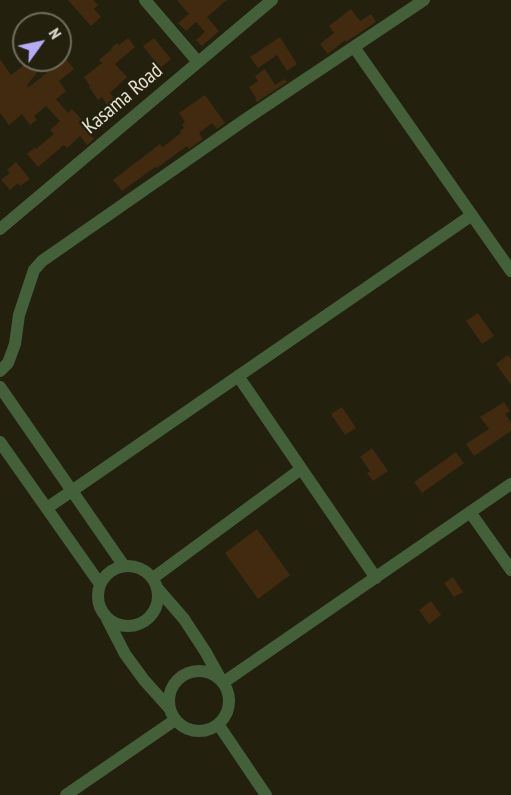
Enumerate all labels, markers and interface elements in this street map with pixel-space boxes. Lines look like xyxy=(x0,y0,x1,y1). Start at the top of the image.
north arrow xyxy=(12,12,72,72)
text: N xyxy=(45,24,66,42)
street label: Kasama Road xyxy=(78,58,168,140)

